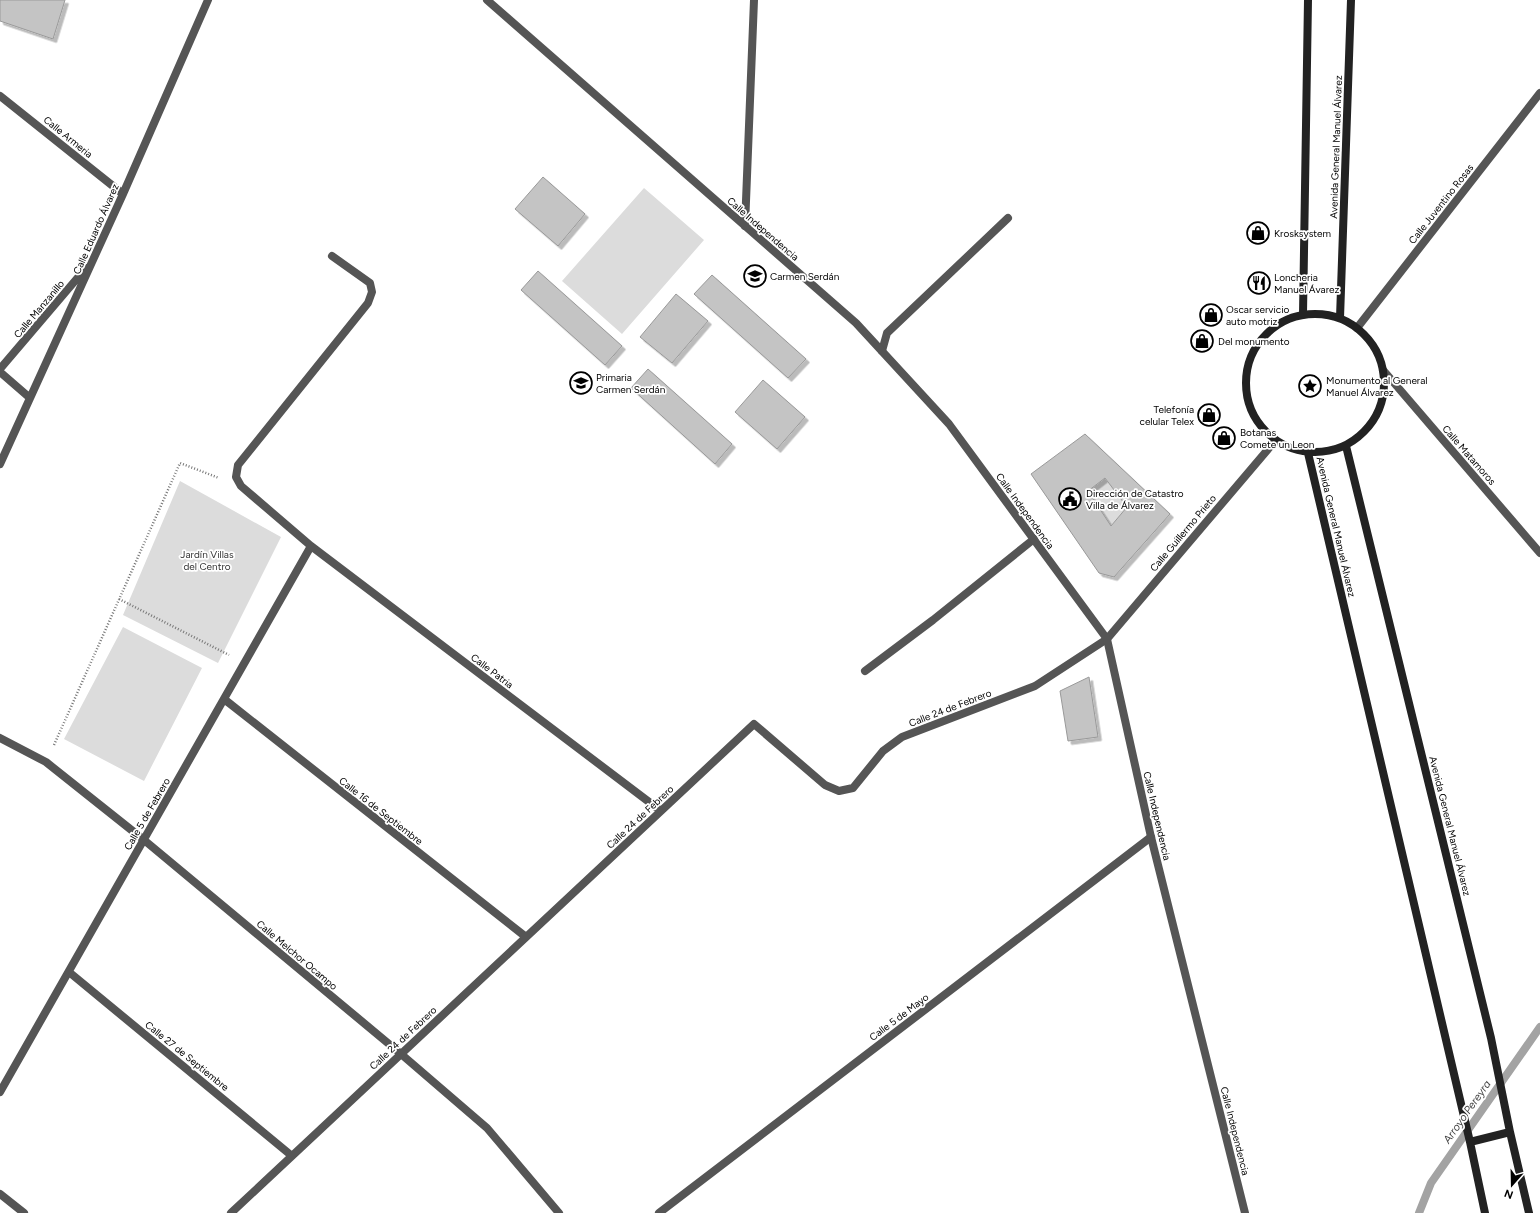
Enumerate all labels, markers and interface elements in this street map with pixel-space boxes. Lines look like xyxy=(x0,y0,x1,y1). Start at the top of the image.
street label: Avenida General Manuel Álvarez xyxy=(1327,75,1345,219)
street label: Calle Armeria xyxy=(41,113,95,161)
street label: Calle Juventino Rosas xyxy=(1406,161,1476,247)
street label: Calle Eduardo Álvarez xyxy=(70,182,122,276)
street label: Calle Independencia xyxy=(724,194,802,264)
shop icon: Krosksystem xyxy=(1245,220,1271,246)
place label: Krosksystem xyxy=(1274,227,1331,240)
school or university icon: Carmen Serdán xyxy=(742,263,768,289)
place label: Carmen Serdán xyxy=(770,270,840,283)
restaurant icon: Loncheria Manuel Ávarez xyxy=(1246,270,1272,296)
place label: Loncheria Manuel Ávarez xyxy=(1274,271,1340,296)
street label: Calle Manzanillo xyxy=(11,277,67,341)
shop icon: Oscar servicio auto motriz xyxy=(1198,302,1224,328)
place label: Oscar servicio auto motriz xyxy=(1226,303,1290,328)
shop icon: Del monumento xyxy=(1189,328,1215,354)
place label: Del monumento xyxy=(1218,335,1290,348)
school or university icon: Primaria Carmen Serdán xyxy=(568,370,594,396)
place label: Primaria Carmen Serdán xyxy=(596,371,666,396)
place icon: Monumento al General Manuel Álvarez xyxy=(1297,373,1323,399)
place label: Monumento al General Manuel Álvarez xyxy=(1326,374,1428,399)
shop icon: Telefonía celular Telex xyxy=(1196,402,1222,428)
place label: Telefonía celular Telex xyxy=(1139,403,1194,428)
street label: Calle Matamoros xyxy=(1439,422,1499,488)
shop icon: Botanas Comete un Leon xyxy=(1211,425,1237,451)
place label: Botanas Comete un Leon xyxy=(1240,426,1315,451)
street label: Avenida General Manuel Álvarez xyxy=(1314,456,1358,598)
street label: Calle Independencia xyxy=(993,470,1057,552)
public building icon: Dirección de Catastro Villa de Álvarez xyxy=(1057,486,1083,512)
place label: Dirección de Catastro Villa de Álvarez xyxy=(1086,487,1184,512)
street label: Calle Guillermo Prieto xyxy=(1147,492,1219,574)
park label: Jardín Villas del Centro xyxy=(180,548,234,573)
street label: Calle Patria xyxy=(468,651,516,691)
street label: Calle 24 de Febrero xyxy=(907,686,993,730)
street label: Avenida General Manuel Álvarez xyxy=(1426,755,1474,897)
street label: Calle Independencia xyxy=(1140,770,1174,862)
street label: Calle 16 de Septiembre xyxy=(336,774,426,848)
street label: Calle 5 de Febrero xyxy=(121,775,173,852)
street label: Calle 24 de Febrero xyxy=(604,782,677,852)
street label: Calle Melchor Ocampo xyxy=(254,917,340,993)
street label: Calle 5 de Mayo xyxy=(867,990,931,1044)
street label: Calle 24 de Febrero xyxy=(367,1003,440,1073)
street label: Calle 27 de Septiembre xyxy=(142,1018,232,1094)
water label: Arroyo Pereyra xyxy=(1440,1078,1494,1147)
street label: Calle Independencia xyxy=(1218,1085,1252,1177)
north arrow xyxy=(1492,1165,1532,1205)
text: N xyxy=(1503,1186,1515,1201)

